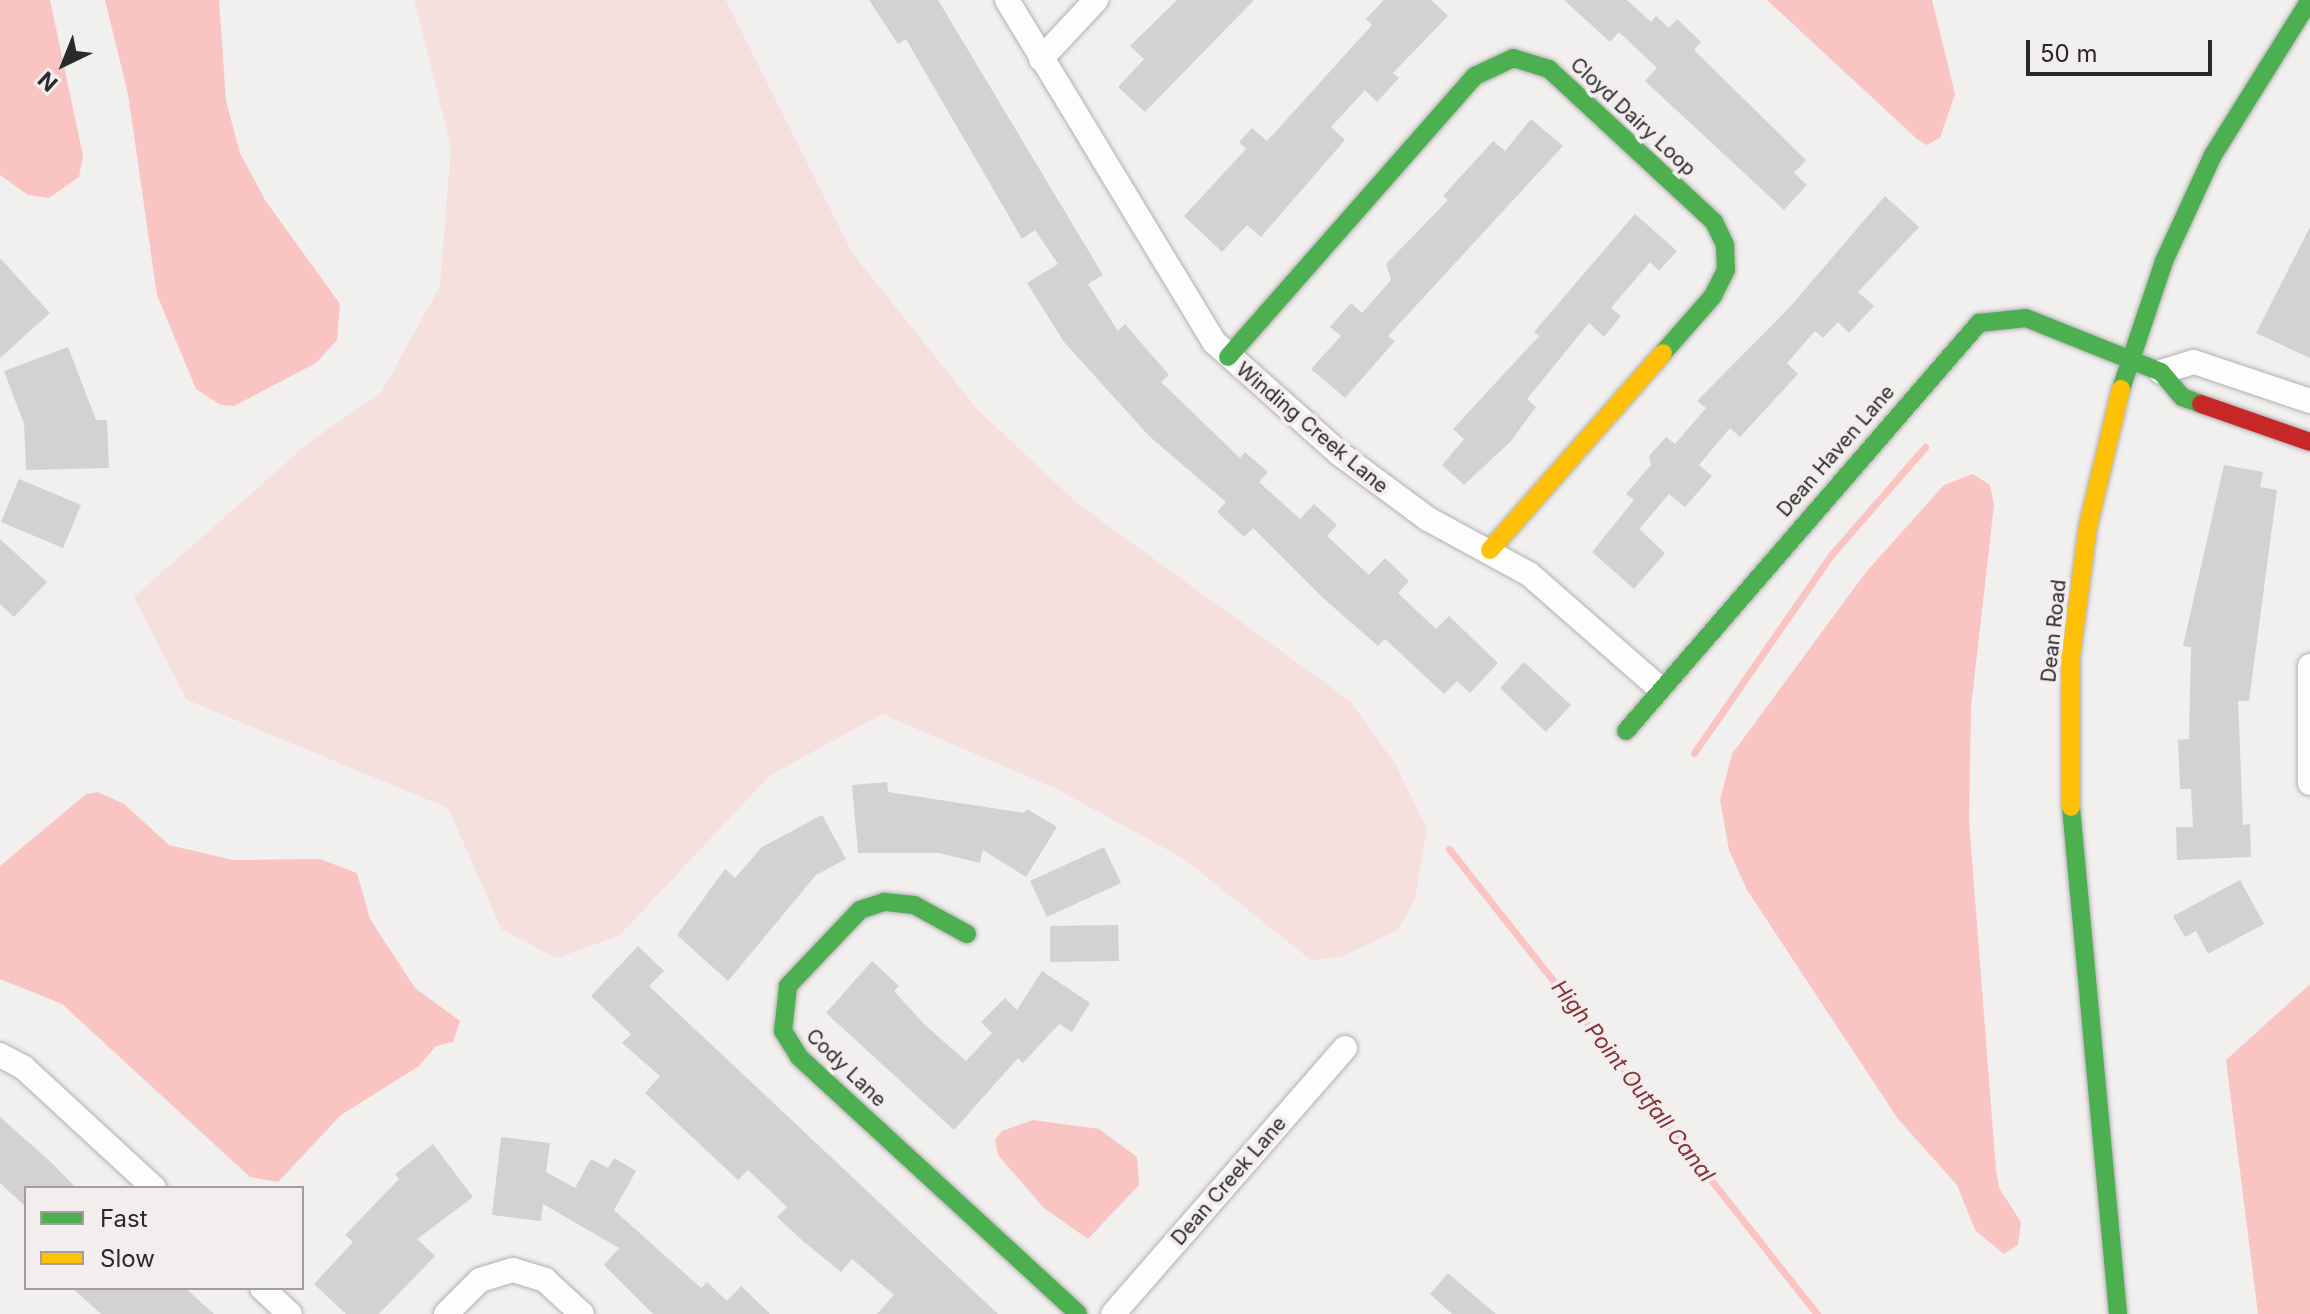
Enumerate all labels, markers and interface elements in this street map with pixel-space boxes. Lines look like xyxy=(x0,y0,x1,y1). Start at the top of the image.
north arrow xyxy=(24,24,104,104)
scale bar xyxy=(2030,24,2216,74)
text: 50 m xyxy=(2040,39,2098,68)
street label: Cloyd Dairy Loop xyxy=(1565,53,1701,181)
text: N xyxy=(33,66,63,97)
street label: Winding Creek Lane xyxy=(1231,357,1393,499)
street label: Dean Haven Lane xyxy=(1772,380,1900,522)
street label: Dean Road xyxy=(2037,578,2071,684)
water label: High Point Outfall Canal xyxy=(1546,975,1720,1187)
street label: Cody Lane xyxy=(801,1024,891,1112)
street label: Dean Creek Lane xyxy=(1167,1112,1291,1250)
legend xyxy=(24,1186,304,1290)
text: Fast xyxy=(100,1204,148,1233)
text: Slow xyxy=(100,1244,155,1273)

